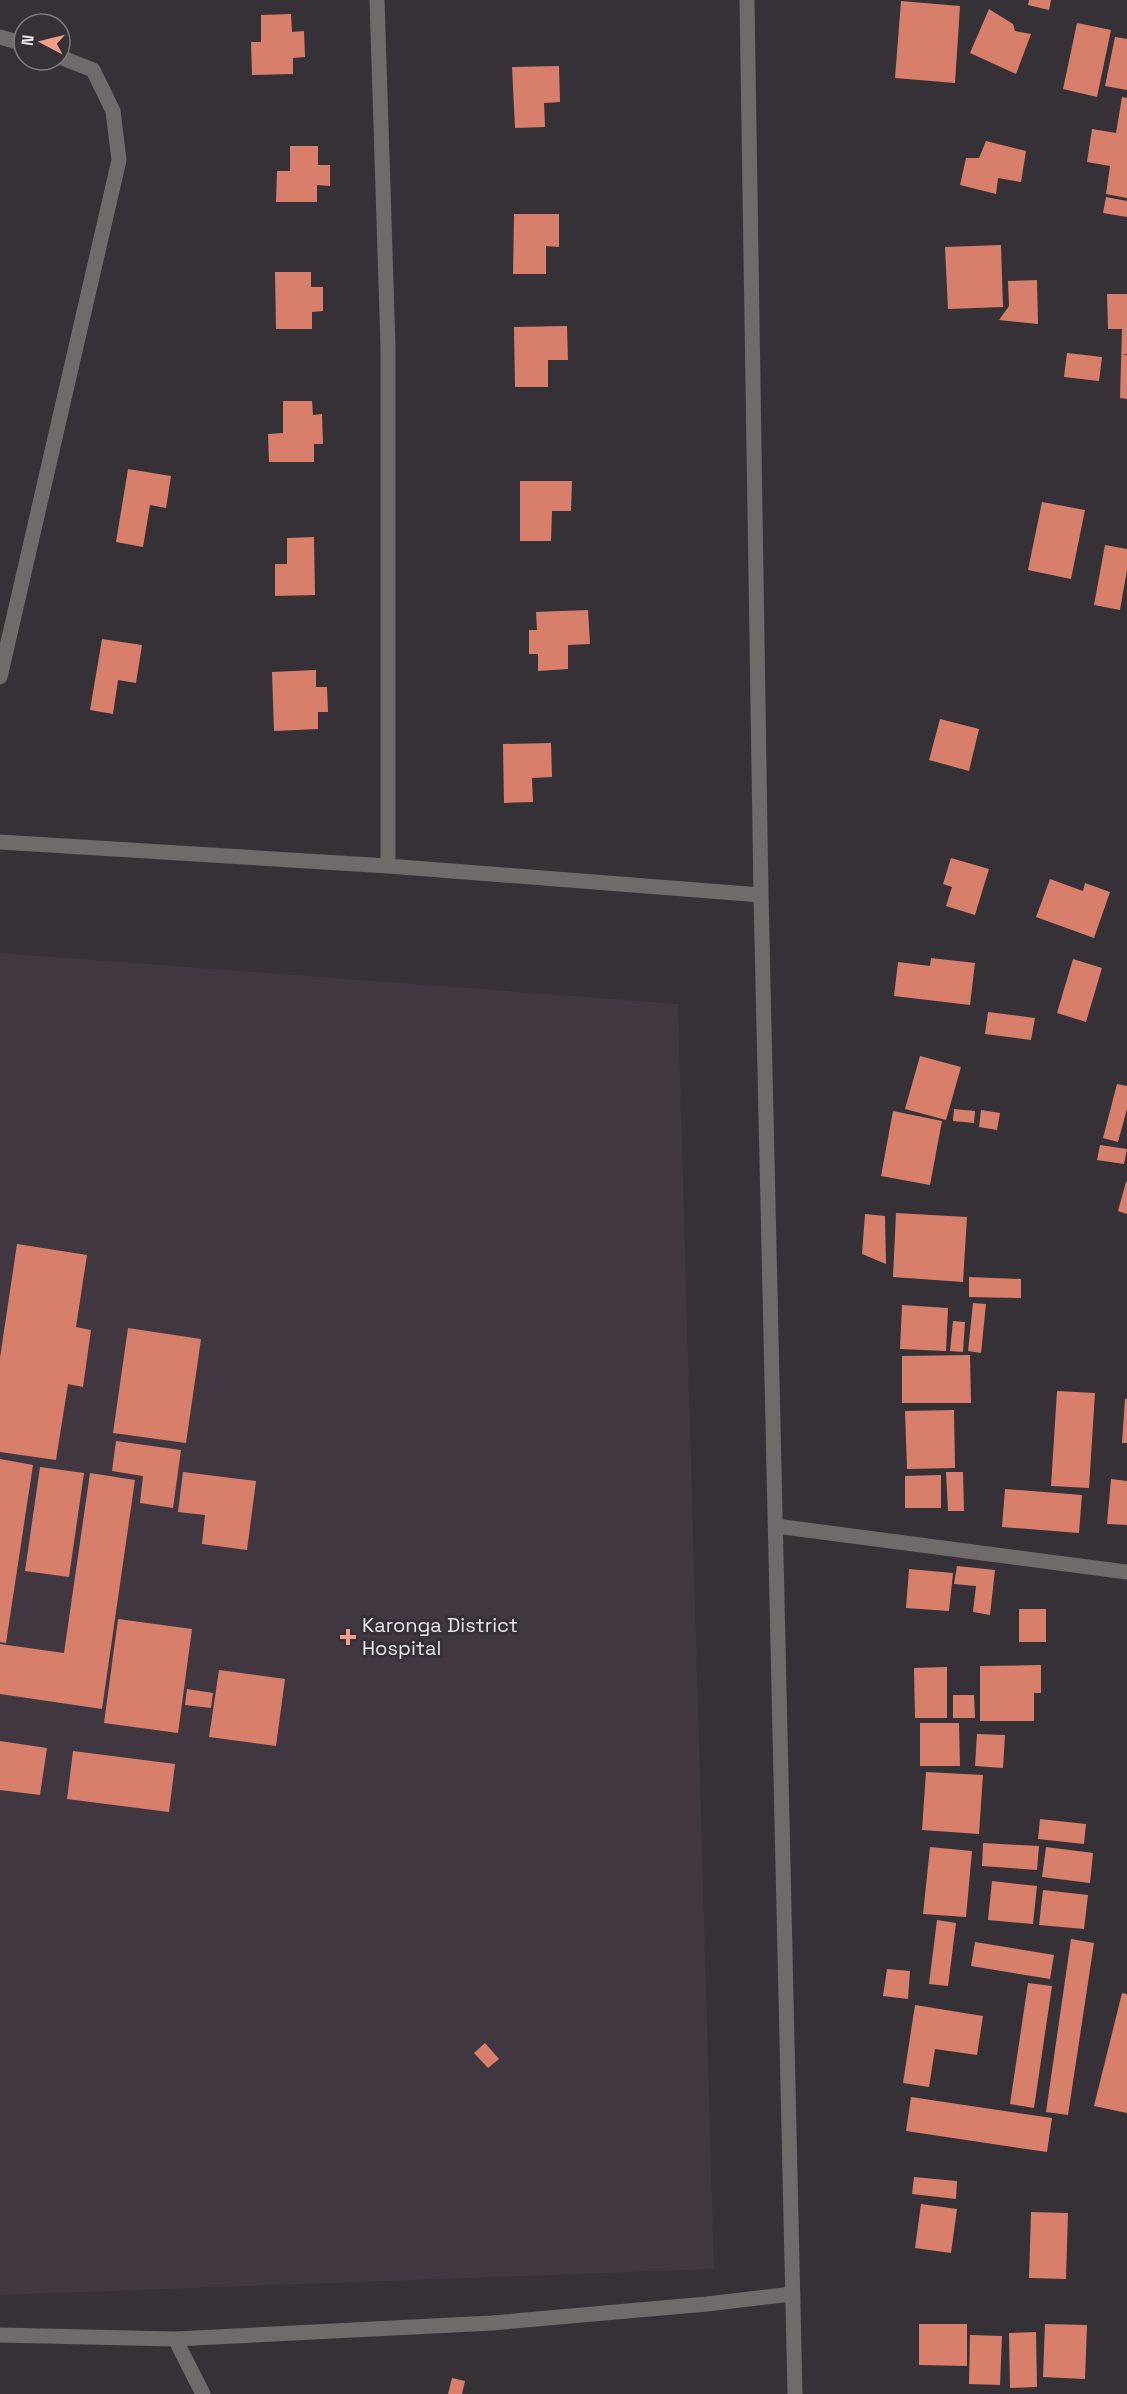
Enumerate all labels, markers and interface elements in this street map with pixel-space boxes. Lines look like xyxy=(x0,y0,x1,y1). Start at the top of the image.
north arrow xyxy=(12,12,72,72)
text: N xyxy=(17,34,39,47)
place label: Karonga District Hospital xyxy=(362,1612,518,1661)
marker: Karonga District Hospital xyxy=(339,1628,357,1646)

